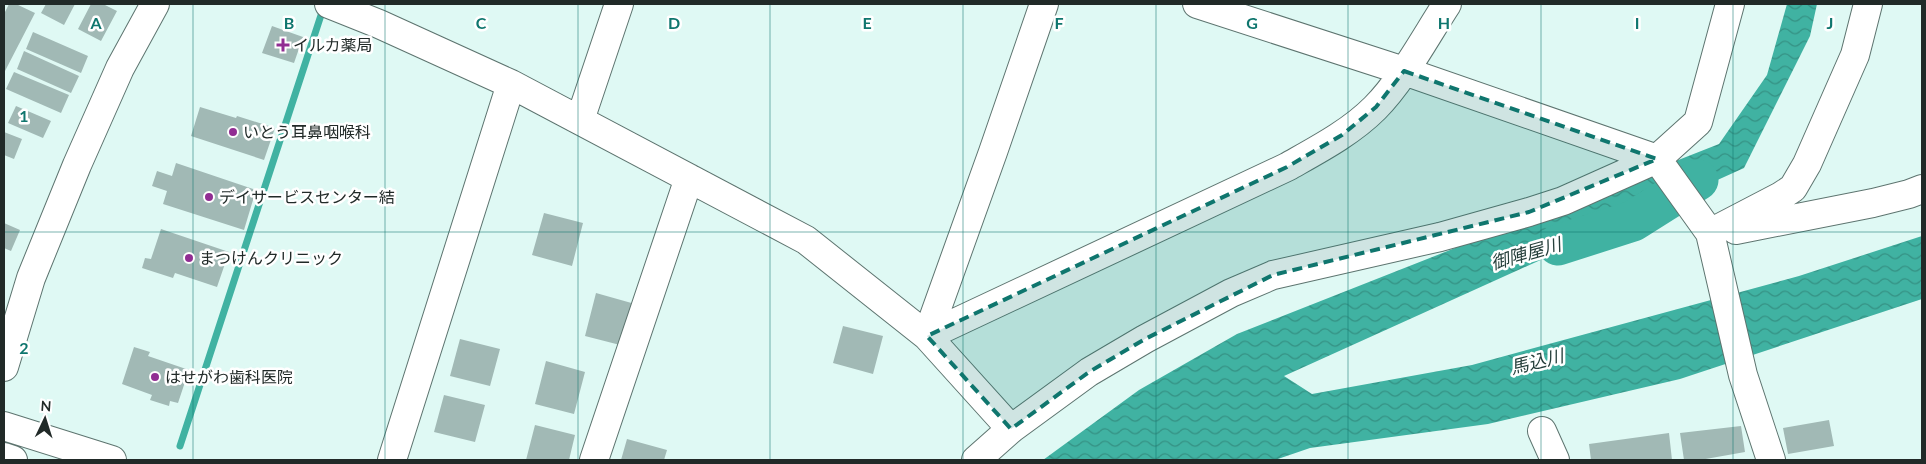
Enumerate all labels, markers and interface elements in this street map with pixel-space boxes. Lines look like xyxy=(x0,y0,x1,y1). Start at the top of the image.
text: A xyxy=(89,13,102,32)
text: B xyxy=(284,13,294,32)
text: C xyxy=(476,13,487,32)
text: D xyxy=(668,13,680,32)
text: E xyxy=(862,13,872,32)
text: F xyxy=(1054,13,1064,32)
text: G xyxy=(1246,13,1258,32)
text: H xyxy=(1438,13,1450,32)
text: I xyxy=(1635,13,1639,32)
text: J xyxy=(1827,13,1833,32)
place label: イルカ薬局 xyxy=(293,35,373,54)
marker: イルカ薬局 xyxy=(277,39,289,51)
text: 1 xyxy=(19,106,29,125)
place label: いとう耳鼻咽喉科 xyxy=(243,122,371,141)
marker: いとう耳鼻咽喉科 xyxy=(227,126,239,138)
place label: デイサービスセンター結 xyxy=(219,187,395,206)
marker: デイサービスセンター結 xyxy=(203,191,215,203)
water label: 御陣屋川 xyxy=(1488,232,1565,274)
place label: まつけんクリニック xyxy=(199,248,343,267)
marker: まつけんクリニック xyxy=(183,252,195,264)
text: 2 xyxy=(19,338,29,357)
water label: 馬込川 xyxy=(1508,343,1568,378)
place label: はせがわ歯科医院 xyxy=(165,367,293,386)
marker: はせがわ歯科医院 xyxy=(149,371,161,383)
north arrow xyxy=(20,394,70,444)
text: N xyxy=(40,397,52,414)

